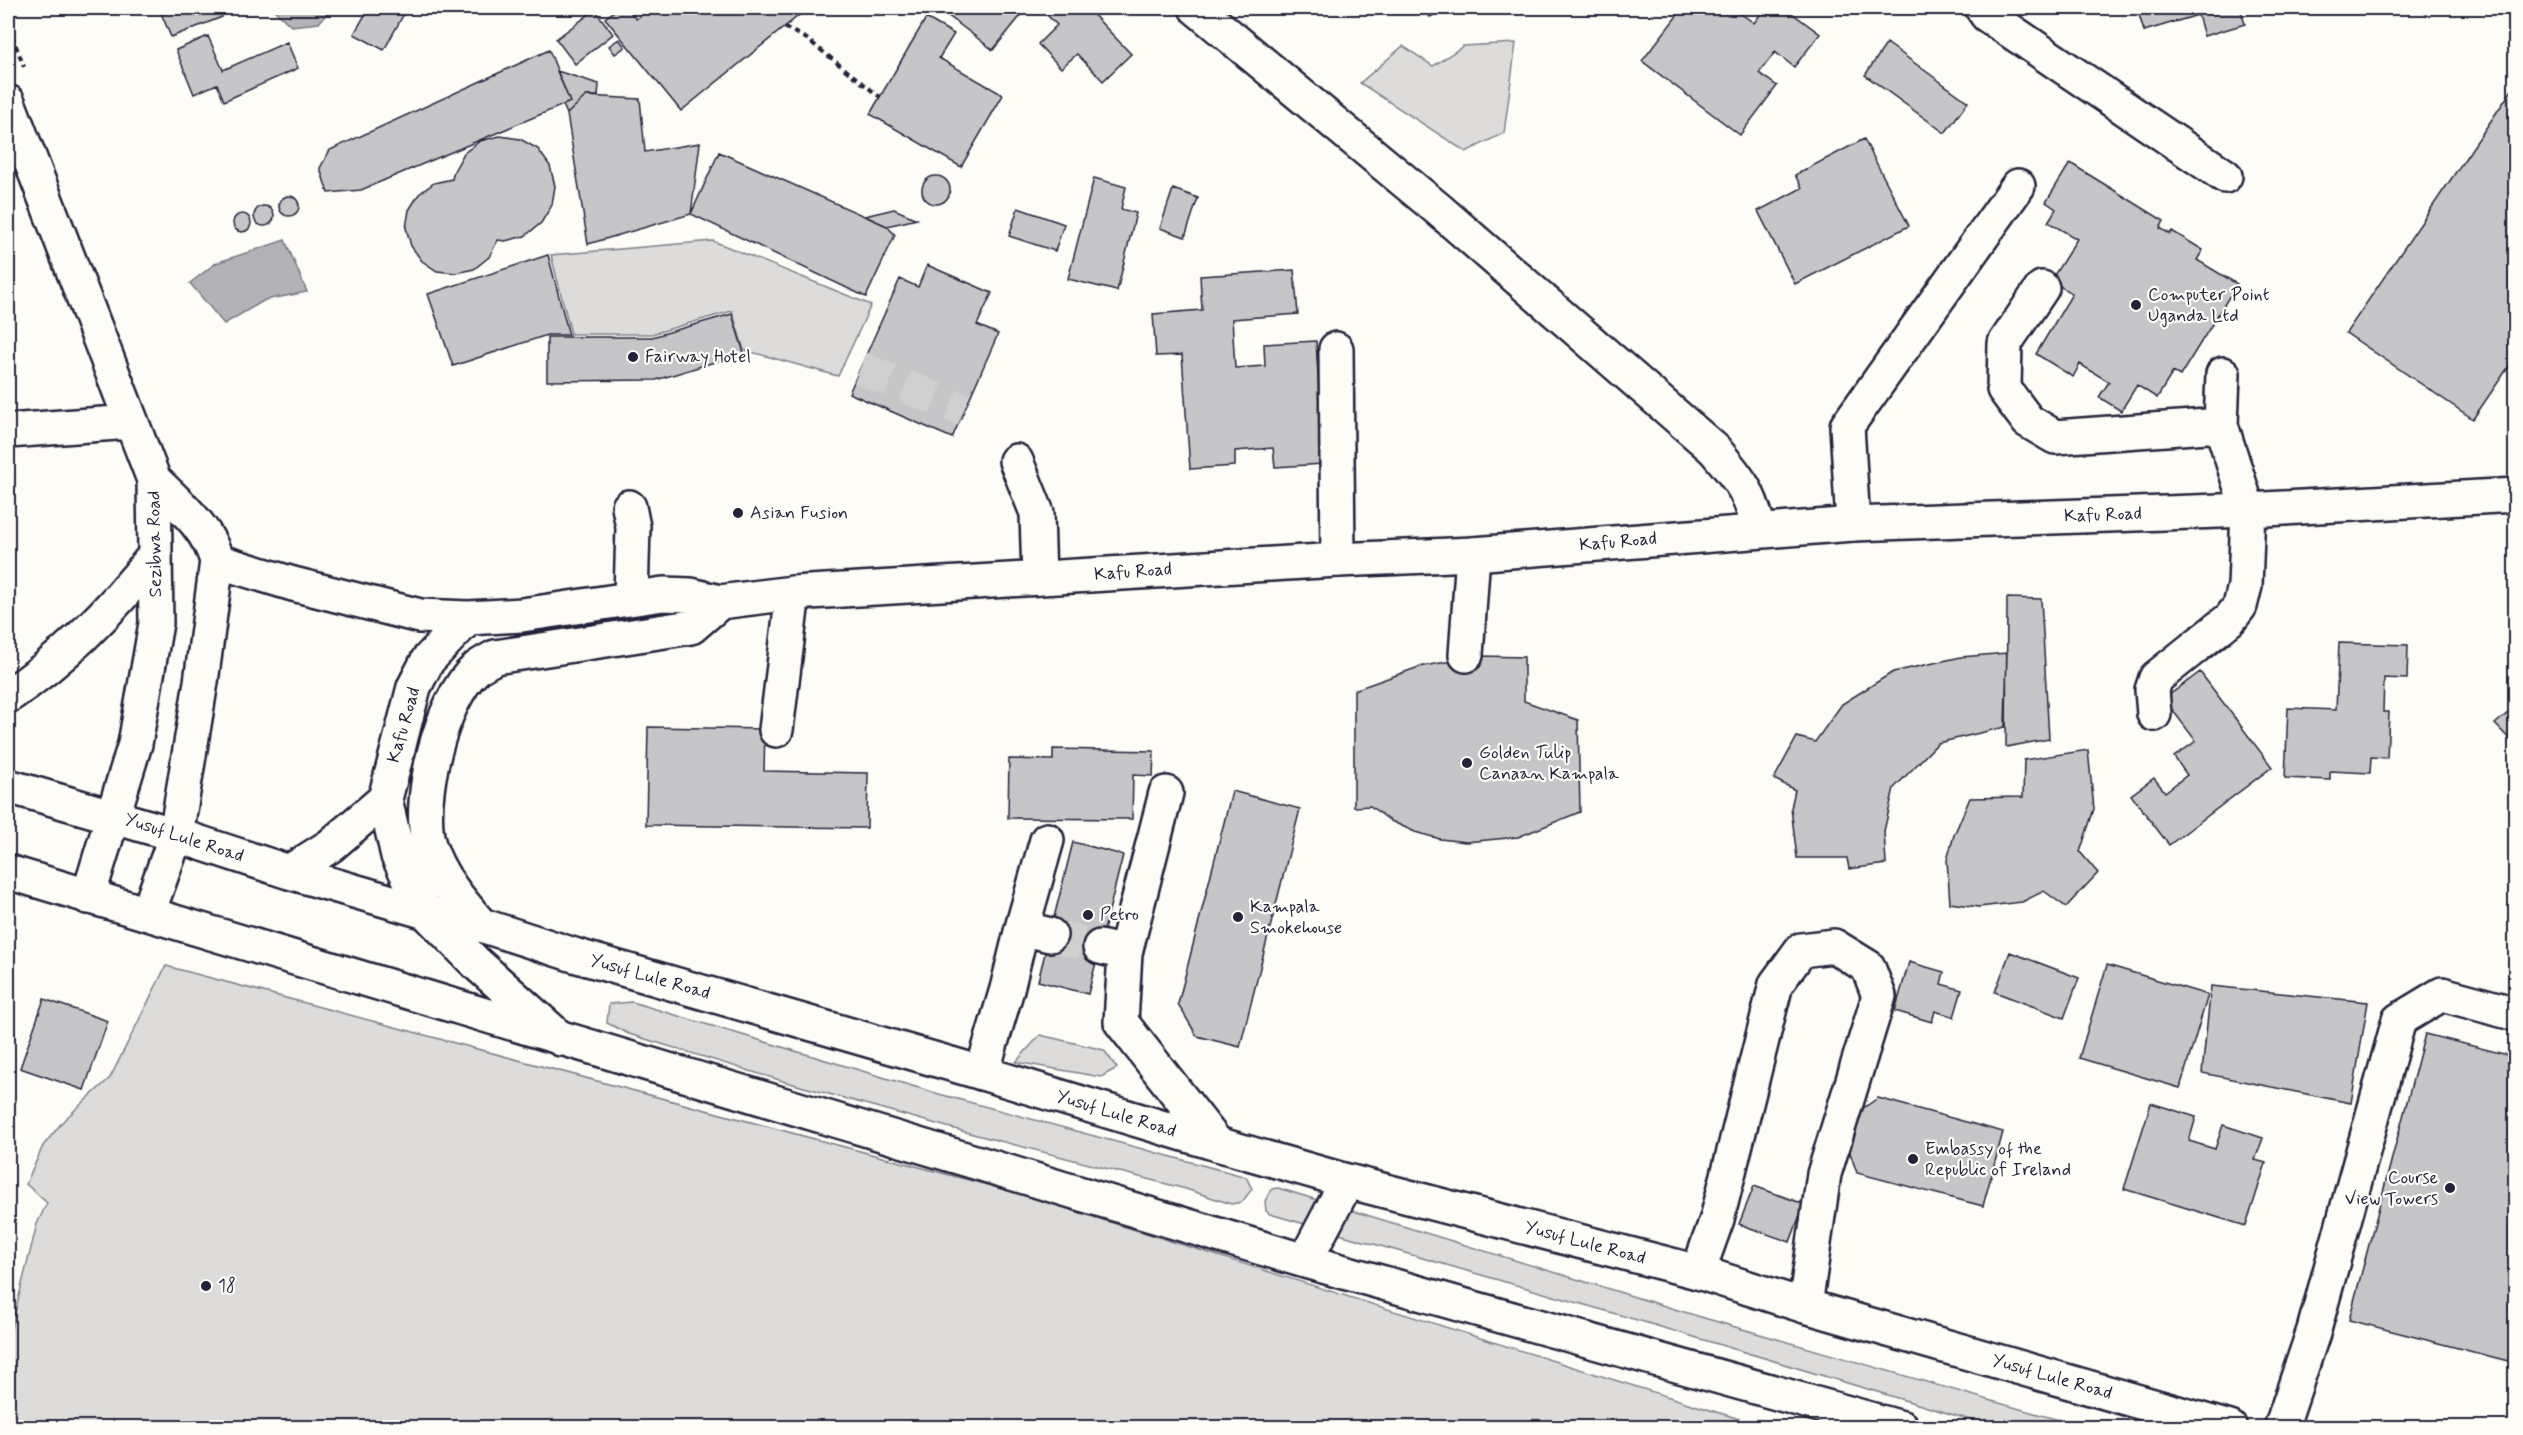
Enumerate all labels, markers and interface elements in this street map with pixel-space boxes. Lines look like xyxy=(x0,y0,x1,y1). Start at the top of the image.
place label: Computer Point Uganda Ltd xyxy=(2148,283,2270,328)
marker: Computer Point Uganda Ltd xyxy=(2129,298,2143,312)
place label: Fairway Hotel xyxy=(645,345,751,369)
marker: Fairway Hotel xyxy=(626,350,640,364)
street label: Sezibwa Road xyxy=(142,491,168,597)
place label: Asian Fusion xyxy=(750,501,848,525)
street label: Kafu Road xyxy=(2064,502,2142,528)
marker: Asian Fusion xyxy=(731,506,745,520)
street label: Kafu Road xyxy=(1578,527,1658,557)
street label: Kafu Road xyxy=(1093,557,1173,587)
street label: Kafu Road xyxy=(382,684,426,766)
place label: Golden Tulip Canaan Kampala xyxy=(1479,741,1619,786)
marker: Golden Tulip Canaan Kampala xyxy=(1460,756,1474,770)
street label: Yusuf Lule Road xyxy=(121,807,247,869)
place label: Kampala Smokehouse xyxy=(1250,895,1342,940)
place label: Petro xyxy=(1100,903,1139,927)
marker: Petro xyxy=(1081,908,1095,922)
marker: Kampala Smokehouse xyxy=(1231,910,1245,924)
street label: Yusuf Lule Road xyxy=(587,948,713,1006)
street label: Yusuf Lule Road xyxy=(1053,1084,1179,1144)
place label: Embassy of the Republic of Ireland xyxy=(1925,1137,2071,1182)
marker: Embassy of the Republic of Ireland xyxy=(1906,1152,1920,1166)
place label: Course View Towers xyxy=(2345,1166,2438,1211)
marker: Course View Towers xyxy=(2443,1181,2457,1195)
street label: Yusuf Lule Road xyxy=(1522,1215,1648,1271)
place label: 18 xyxy=(218,1274,236,1298)
marker: 18 xyxy=(199,1279,213,1293)
street label: Yusuf Lule Road xyxy=(1989,1348,2115,1406)

